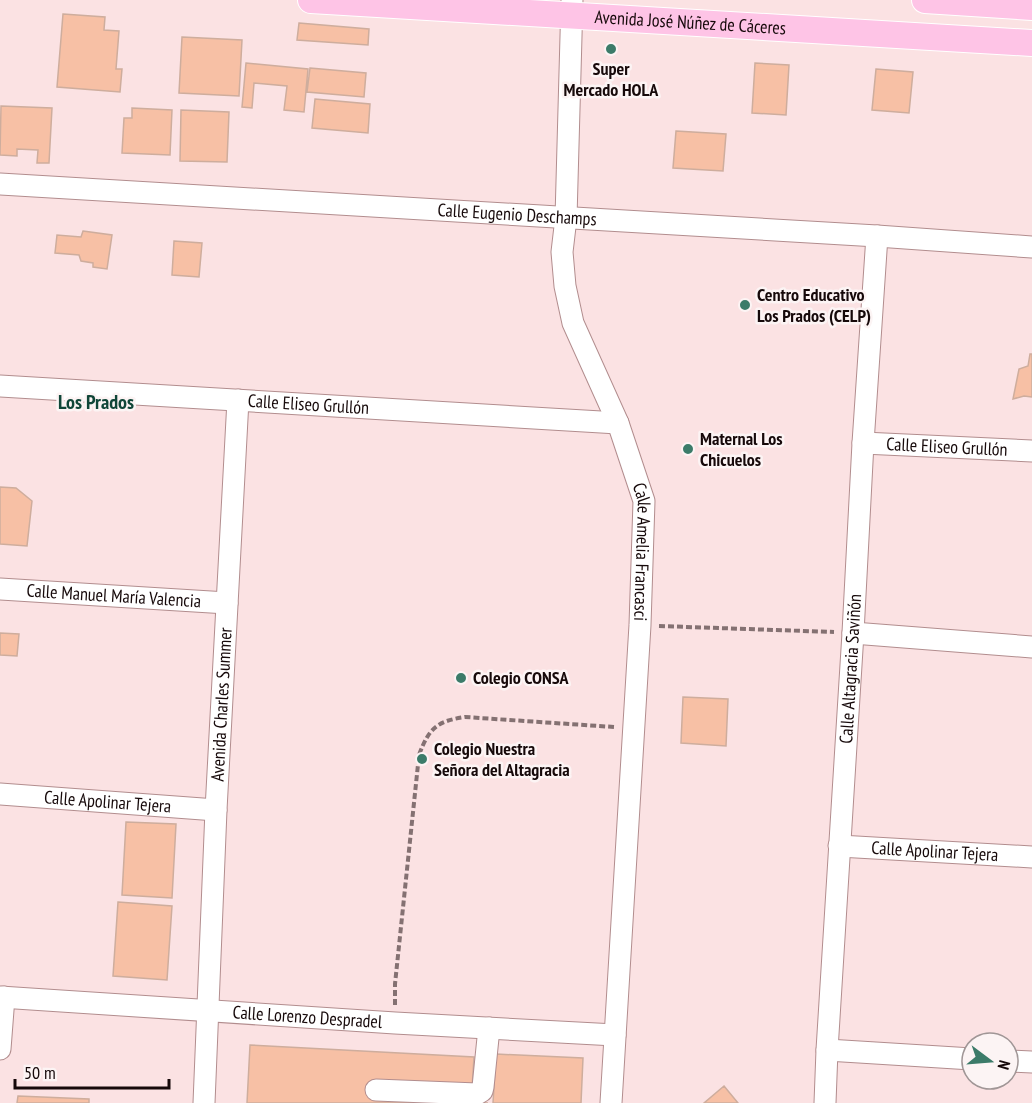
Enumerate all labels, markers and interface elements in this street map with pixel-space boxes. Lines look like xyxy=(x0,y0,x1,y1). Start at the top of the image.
street label: Avenida José Núñez de Cáceres xyxy=(594,5,787,39)
marker: Super Mercado HOLA xyxy=(604,42,618,56)
place label: Super Mercado HOLA xyxy=(564,57,659,101)
street label: Calle Eugenio Deschamps xyxy=(437,198,597,230)
place label: Centro Educativo Los Prados (CELP) xyxy=(757,283,871,327)
marker: Centro Educativo Los Prados (CELP) xyxy=(738,298,752,312)
district label: Los Prados xyxy=(58,389,134,415)
street label: Calle Eliseo Grullón xyxy=(247,389,370,419)
place label: Maternal Los Chicuelos xyxy=(700,427,783,471)
street label: Calle Eliseo Grullón xyxy=(886,432,1008,461)
marker: Maternal Los Chicuelos xyxy=(681,442,695,456)
street label: Calle Amelia Francasci xyxy=(628,480,656,622)
street label: Calle Manuel María Valencia xyxy=(26,579,202,612)
street label: Calle Altagracia Saviñón xyxy=(834,593,866,744)
street label: Avenida Charles Summer xyxy=(206,627,237,782)
place label: Colegio CONSA xyxy=(473,666,570,689)
marker: Colegio CONSA xyxy=(454,671,468,685)
place label: Colegio Nuestra Señora del Altagracia xyxy=(434,737,570,781)
marker: Colegio Nuestra Señora del Altagracia xyxy=(415,752,429,766)
street label: Calle Apolinar Tejera xyxy=(43,785,172,818)
street label: Calle Apolinar Tejera xyxy=(871,836,999,866)
street label: Calle Lorenzo Despradel xyxy=(232,1000,384,1033)
north arrow xyxy=(960,1031,1020,1091)
scale bar xyxy=(15,1052,170,1090)
text: N xyxy=(994,1058,1015,1072)
text: 50 m xyxy=(24,1061,56,1084)

